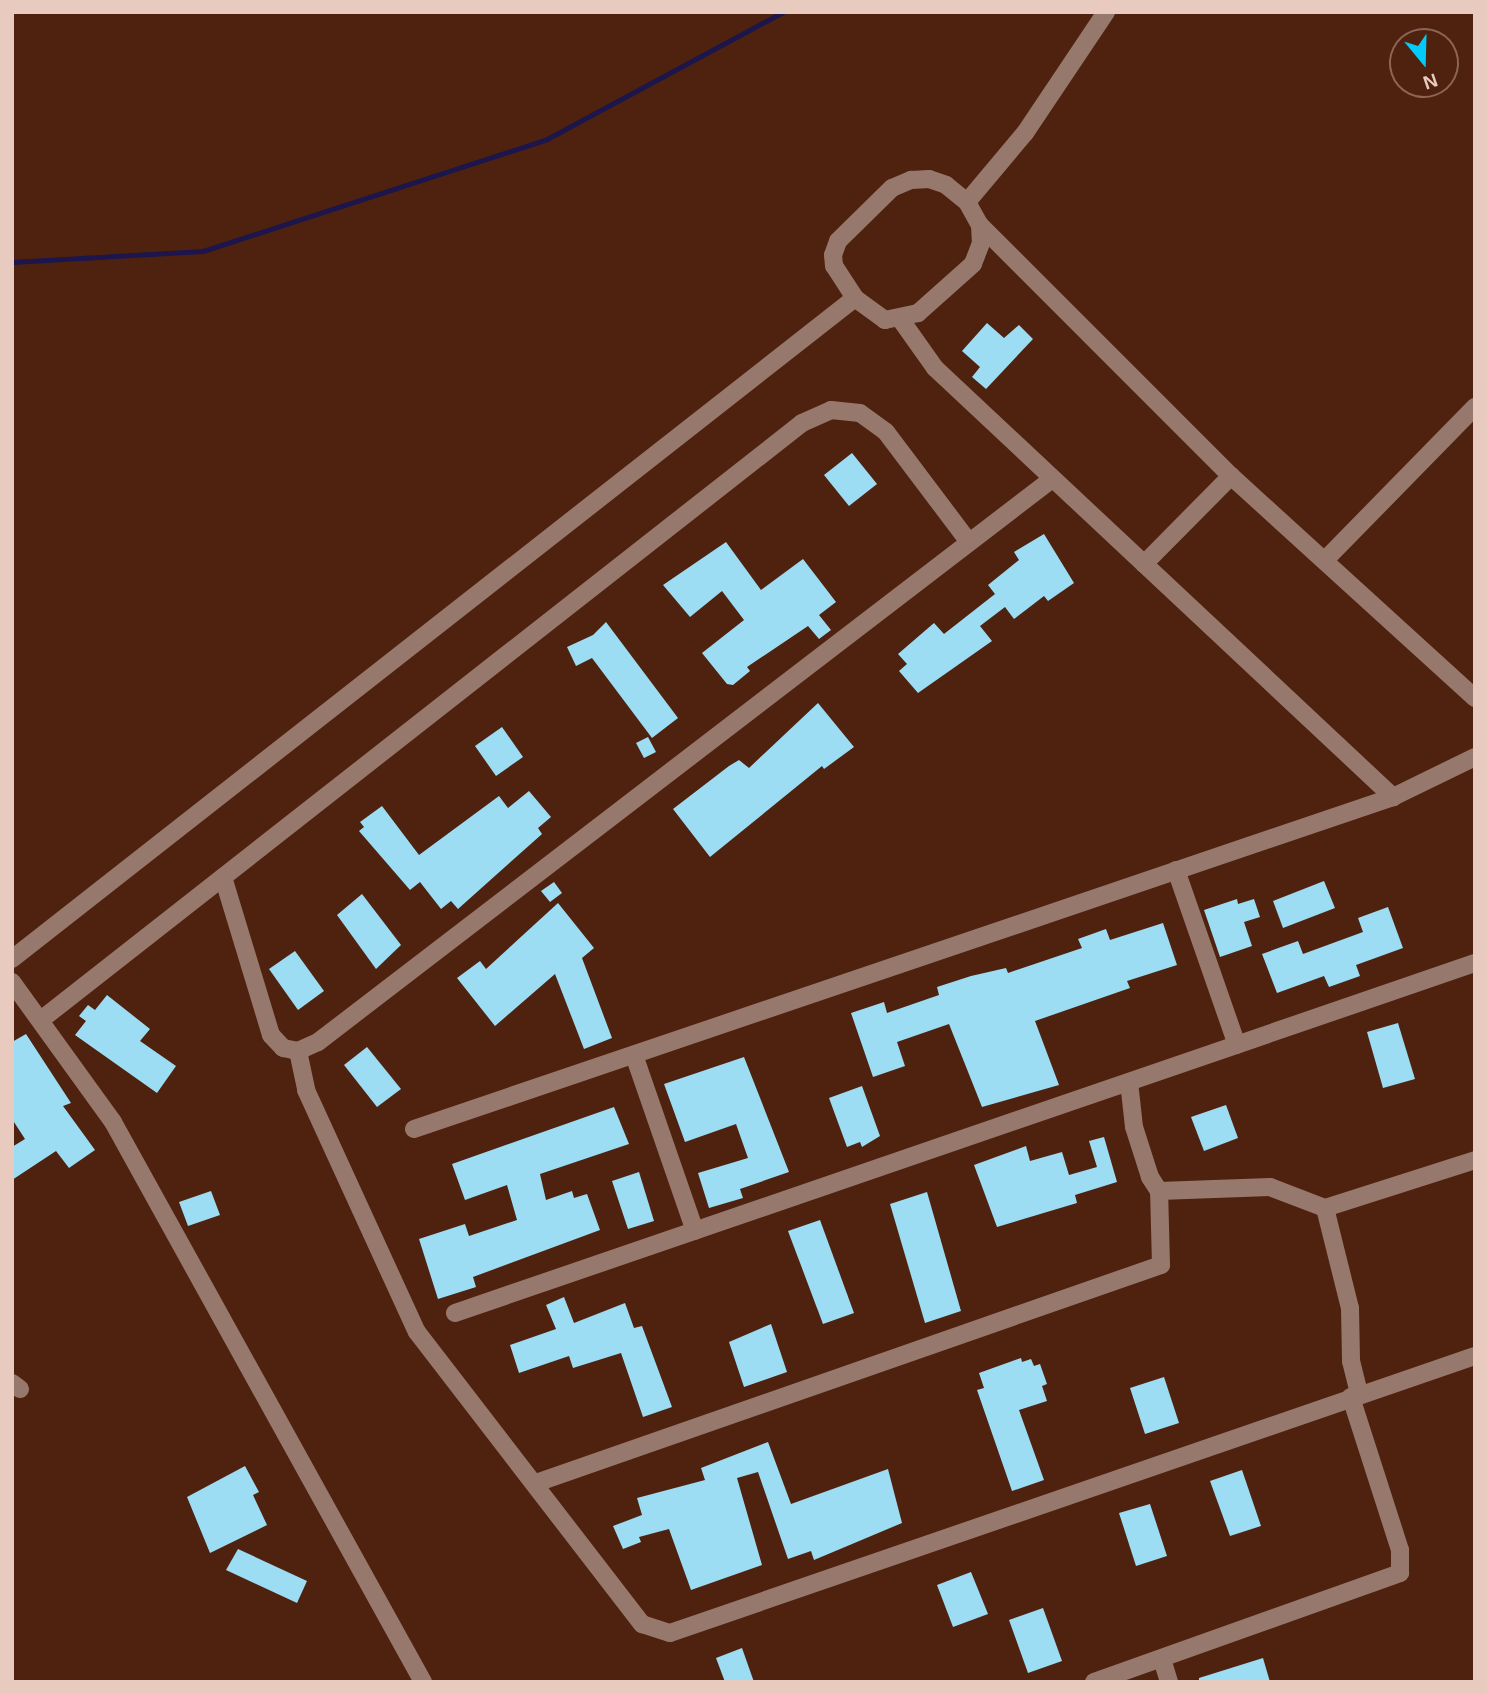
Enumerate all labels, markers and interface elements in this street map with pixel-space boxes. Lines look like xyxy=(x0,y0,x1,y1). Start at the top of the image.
north arrow xyxy=(1389,28,1459,98)
text: N xyxy=(1420,69,1440,94)

